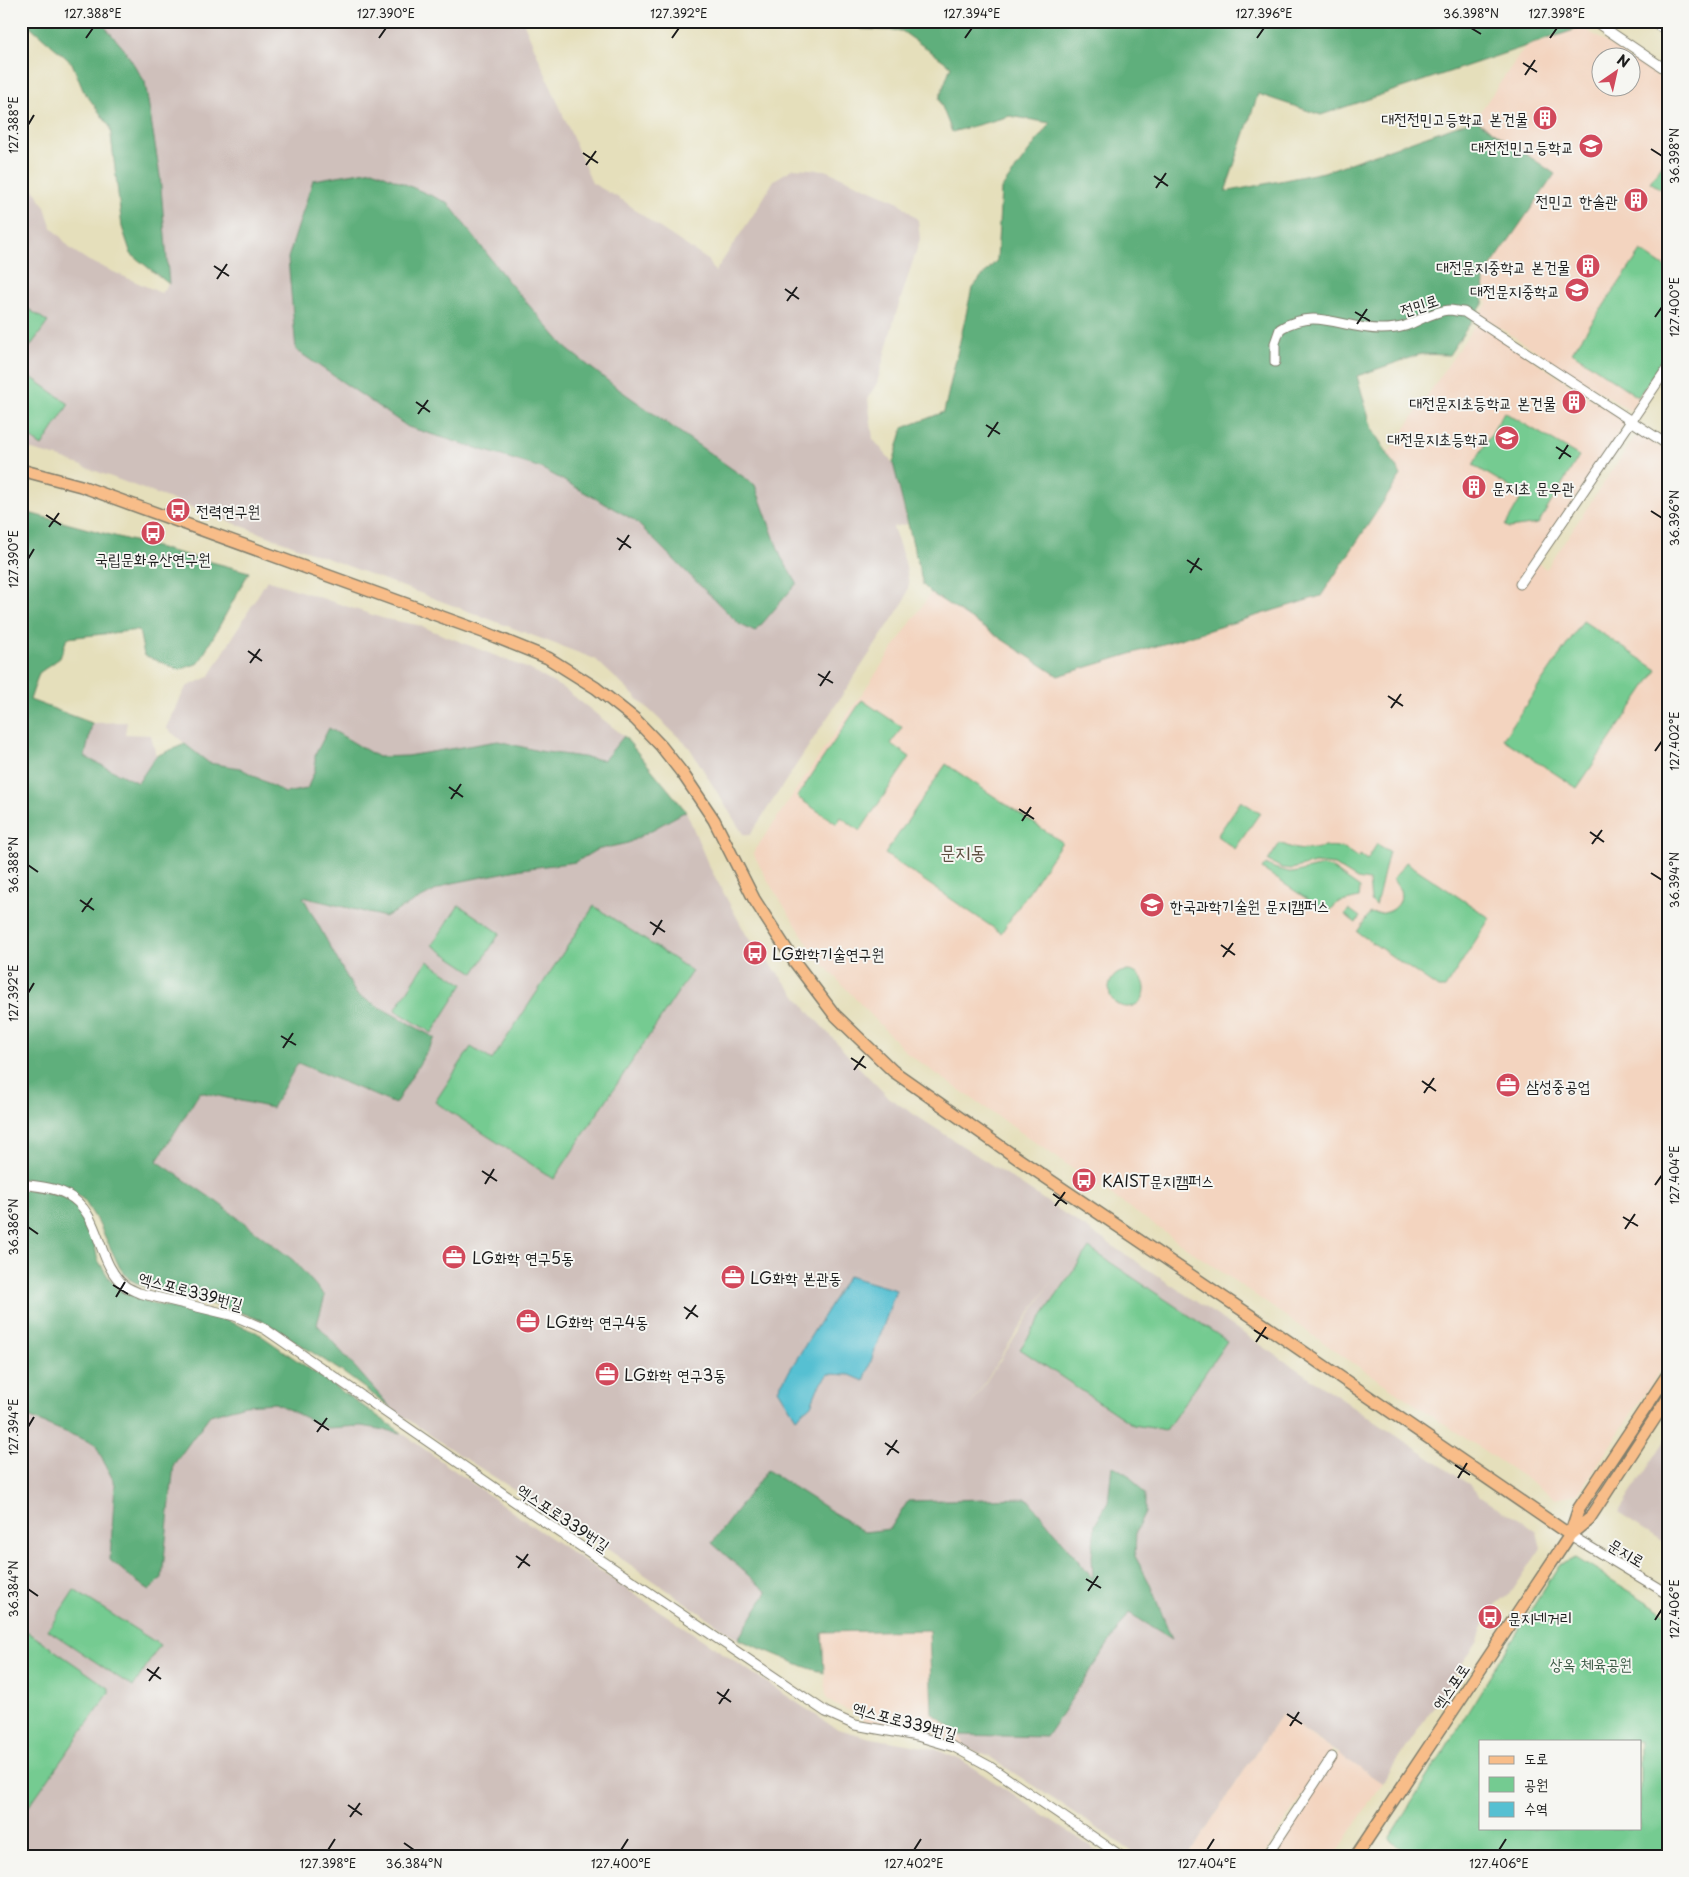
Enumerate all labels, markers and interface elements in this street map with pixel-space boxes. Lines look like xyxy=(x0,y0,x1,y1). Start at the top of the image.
text: 127.388°E xyxy=(64,4,122,22)
text: 127.390°E xyxy=(357,4,415,22)
text: 127.392°E xyxy=(650,4,708,22)
text: 127.394°E xyxy=(943,4,1001,22)
text: 127.396°E xyxy=(1235,4,1293,22)
text: 36.398°N xyxy=(1443,4,1499,22)
text: 127.398°E xyxy=(1529,4,1585,22)
north arrow xyxy=(1592,48,1642,98)
text: N xyxy=(1613,49,1634,73)
text: 127.388°E xyxy=(4,96,22,154)
building icon: 대전전민고등학교 본건물 xyxy=(1532,105,1558,131)
place label: 대전전민고등학교 본건물 xyxy=(1381,106,1528,130)
text: 36.398°N xyxy=(1665,128,1683,184)
school or university icon: 대전전민고등학교 xyxy=(1578,133,1604,159)
place label: 대전전민고등학교 xyxy=(1471,134,1574,158)
building icon: 전민고 한솔관 xyxy=(1623,187,1649,213)
place label: 전민고 한솔관 xyxy=(1536,188,1618,212)
building icon: 대전문지중학교 본건물 xyxy=(1575,253,1601,279)
place label: 대전문지중학교 본건물 xyxy=(1436,254,1570,278)
school or university icon: 대전문지중학교 xyxy=(1564,277,1590,303)
text: 127.400°E xyxy=(1665,277,1683,337)
place label: 대전문지중학교 xyxy=(1470,278,1560,302)
street label: 전민로 xyxy=(1397,287,1441,321)
building icon: 대전문지초등학교 본건물 xyxy=(1561,389,1587,415)
place label: 대전문지초등학교 본건물 xyxy=(1409,390,1556,414)
school or university icon: 대전문지초등학교 xyxy=(1494,425,1520,451)
place label: 대전문지초등학교 xyxy=(1387,426,1490,450)
building icon: 문지초 문우관 xyxy=(1461,474,1487,500)
place label: 문지초 문우관 xyxy=(1492,475,1575,499)
text: 36.396°N xyxy=(1665,490,1683,546)
bus stop icon: 전력연구원 xyxy=(165,497,191,523)
place label: 전력연구원 xyxy=(196,498,260,522)
bus stop icon: 국립문화유산연구원 xyxy=(140,520,166,546)
text: 127.390°E xyxy=(4,530,22,588)
place label: 국립문화유산연구원 xyxy=(95,546,211,570)
text: 127.402°E xyxy=(1665,711,1683,771)
text: 36.388°N xyxy=(4,837,22,893)
district label: 문지동 xyxy=(940,837,986,865)
text: 36.394°N xyxy=(1665,852,1683,908)
school or university icon: 한국과학기술원 문지캠퍼스 xyxy=(1139,892,1165,918)
place label: 한국과학기술원 문지캠퍼스 xyxy=(1170,893,1330,917)
bus stop icon: LG화학기술연구원 xyxy=(742,940,768,966)
place label: LG화학기술연구원 xyxy=(772,941,884,965)
text: 127.392°E xyxy=(4,964,22,1022)
office icon: 삼성중공업 xyxy=(1495,1072,1521,1098)
place label: 삼성중공업 xyxy=(1526,1073,1590,1097)
text: 127.404°E xyxy=(1665,1145,1683,1205)
bus stop icon: KAIST문지캠퍼스 xyxy=(1071,1167,1097,1193)
place label: KAIST문지캠퍼스 xyxy=(1102,1168,1214,1192)
text: 36.386°N xyxy=(4,1198,22,1256)
office icon: LG화학 연구5동 xyxy=(441,1244,467,1270)
place label: LG화학 연구5동 xyxy=(472,1245,574,1269)
office icon: LG화학 본관동 xyxy=(720,1264,746,1290)
street label: 엑스포로339번길 xyxy=(136,1265,246,1316)
place label: LG화학 본관동 xyxy=(750,1265,842,1289)
office icon: LG화학 연구4동 xyxy=(515,1308,541,1334)
place label: LG화학 연구4동 xyxy=(546,1309,648,1333)
office icon: LG화학 연구3동 xyxy=(594,1361,620,1387)
place label: LG화학 연구3동 xyxy=(624,1362,726,1386)
text: 127.394°E xyxy=(4,1398,22,1456)
street label: 엑스포로339번길 xyxy=(513,1477,615,1557)
street label: 문지로 xyxy=(1604,1532,1650,1572)
text: 36.384°N xyxy=(4,1560,22,1618)
text: 127.406°E xyxy=(1665,1579,1683,1639)
bus stop icon: 문지네거리 xyxy=(1477,1604,1503,1630)
place label: 문지네거리 xyxy=(1508,1605,1572,1629)
park label: 상옥 체육공원 xyxy=(1550,1651,1632,1675)
street label: 엑스포로 xyxy=(1426,1658,1474,1714)
street label: 엑스포로339번길 xyxy=(850,1695,960,1746)
legend xyxy=(1479,1740,1642,1830)
text: 도로 xyxy=(1524,1746,1548,1769)
text: 공원 xyxy=(1524,1772,1548,1795)
text: 수역 xyxy=(1524,1796,1548,1819)
text: 127.398°E xyxy=(300,1854,356,1872)
text: 36.384°N xyxy=(385,1854,443,1872)
text: 127.400°E xyxy=(591,1854,651,1872)
text: 127.402°E xyxy=(884,1854,944,1872)
text: 127.404°E xyxy=(1177,1854,1237,1872)
text: 127.406°E xyxy=(1469,1854,1529,1872)

